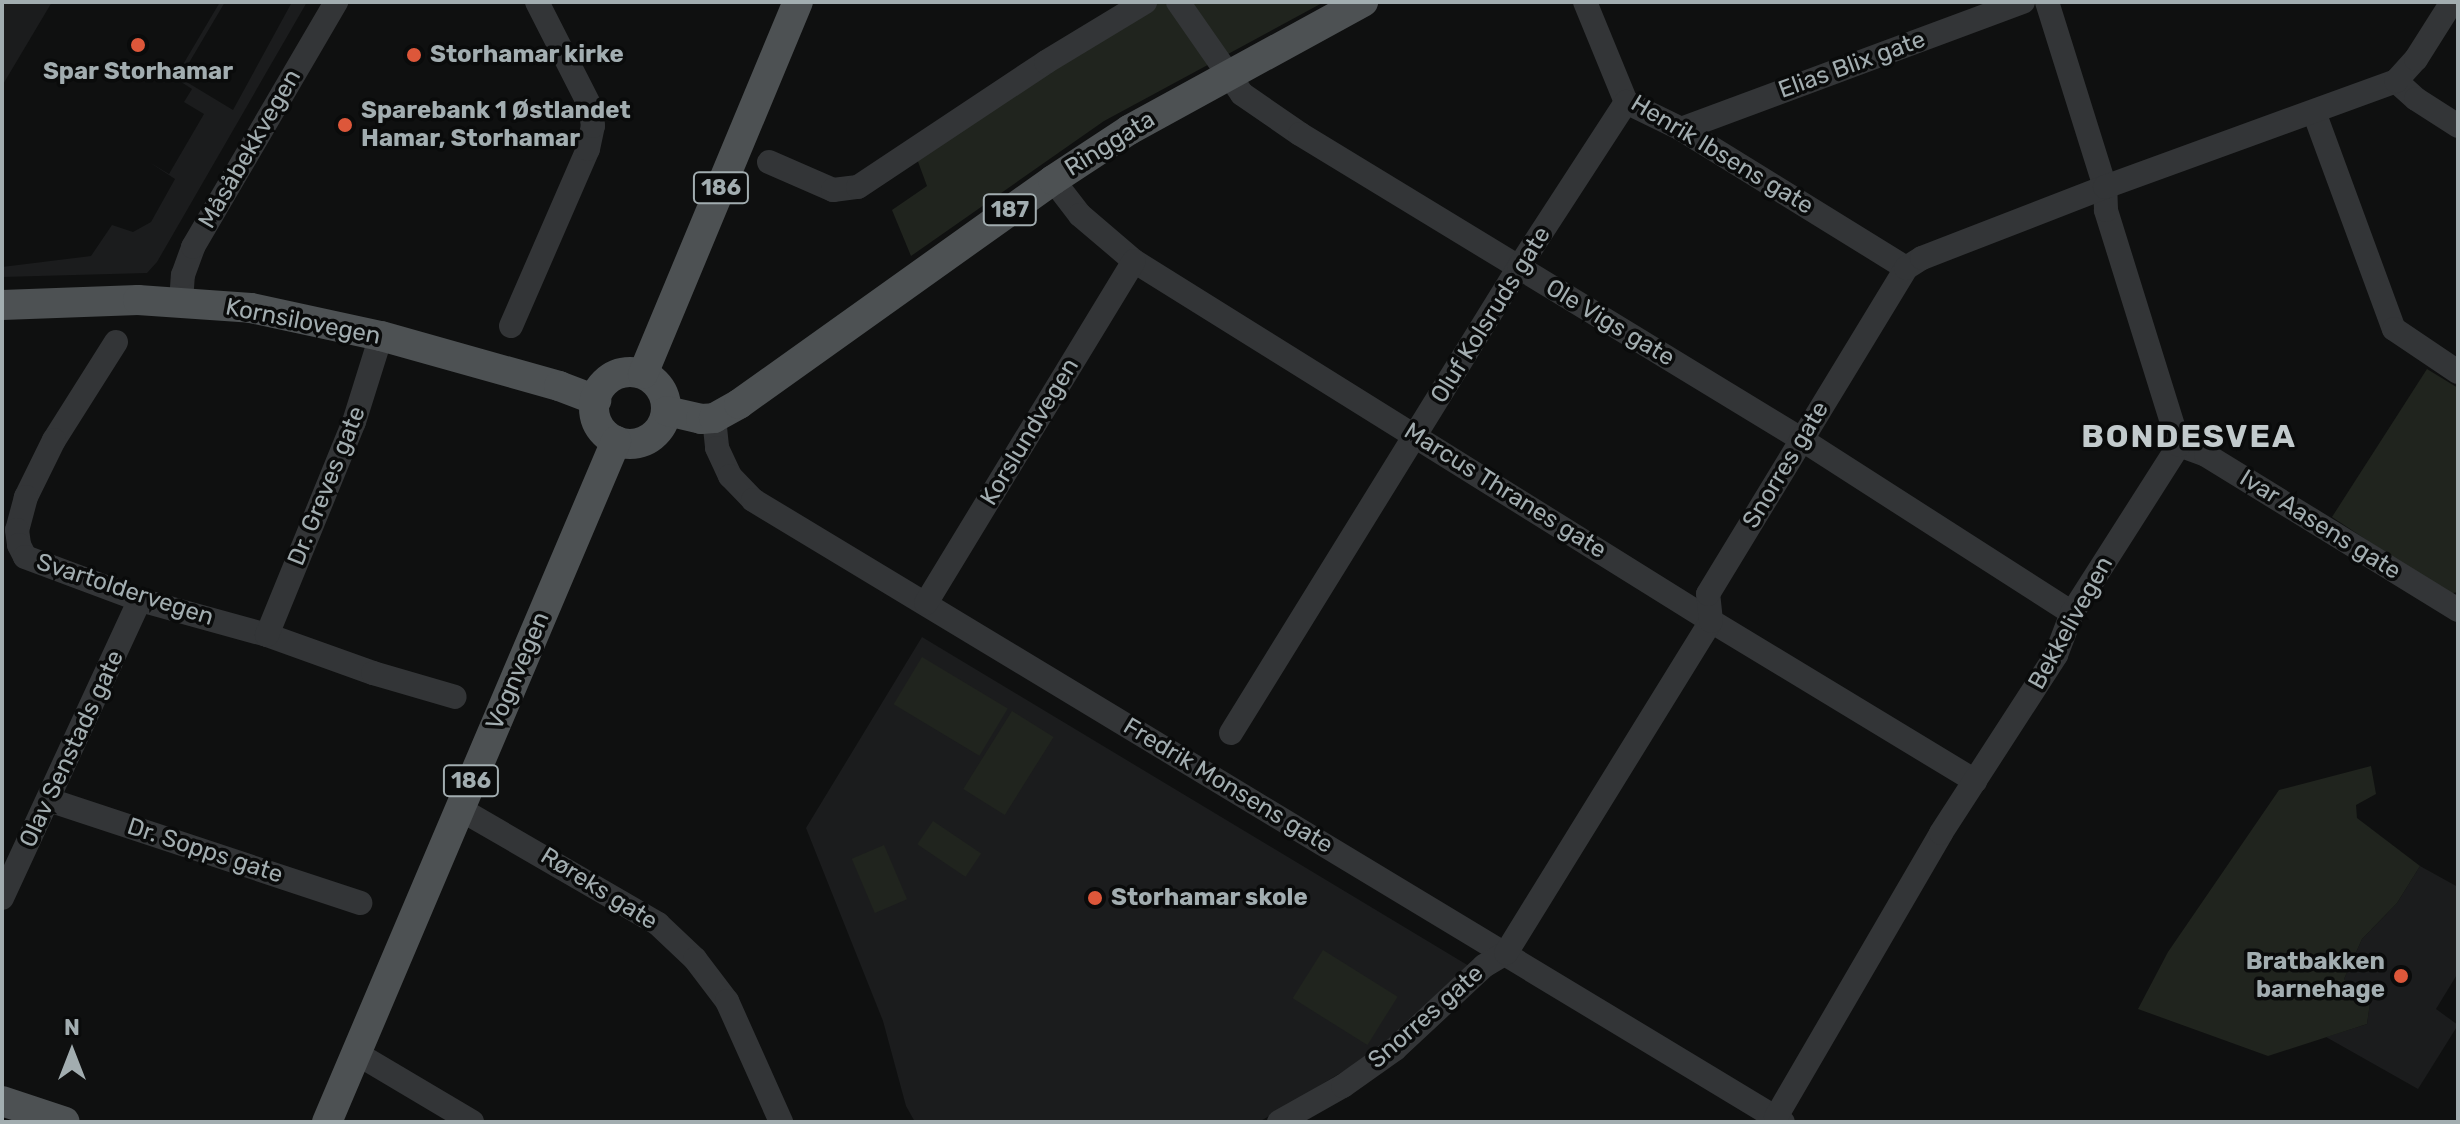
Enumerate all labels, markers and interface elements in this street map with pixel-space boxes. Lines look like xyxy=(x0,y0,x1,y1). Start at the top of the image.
street label: Elias Blix gate xyxy=(1775,25,1929,105)
marker: Spar Storhamar xyxy=(129,36,147,54)
place label: Storhamar kirke xyxy=(430,41,624,69)
marker: Storhamar kirke xyxy=(405,46,423,64)
place label: Spar Storhamar xyxy=(43,58,233,86)
street label: Måsåbekkvegen xyxy=(193,64,307,234)
street label: Henrik Ibsens gate xyxy=(1626,89,1818,221)
place label: Sparebank 1 Østlandet Hamar, Storhamar xyxy=(361,97,631,153)
street label: Ringgata xyxy=(1060,105,1160,183)
marker: Sparebank 1 Østlandet Hamar, Storhamar xyxy=(336,116,354,134)
road number: 186 xyxy=(691,170,751,206)
road number: 187 xyxy=(982,192,1038,228)
street label: Oluf Kolsruds gate xyxy=(1425,221,1557,409)
street label: Ole Vigs gate xyxy=(1540,273,1680,373)
street label: Kornsilovegen xyxy=(223,293,383,351)
street label: Korslundvegen xyxy=(975,353,1085,511)
street label: Snorres gate xyxy=(1737,396,1835,534)
street label: Dr. Greves gate xyxy=(282,402,372,570)
street label: Marcus Thranes gate xyxy=(1398,417,1612,565)
district label: BONDESVEA xyxy=(2081,417,2297,455)
street label: Ivar Aasens gate xyxy=(2234,464,2406,586)
street label: Svartoldervegen xyxy=(33,548,217,632)
street label: Bekkelivegen xyxy=(2023,552,2119,694)
street label: Vognvegen xyxy=(480,608,556,734)
street label: Olav Senstads gate xyxy=(14,646,130,852)
street label: Fredrik Monsens gate xyxy=(1118,712,1338,860)
road number: 186 xyxy=(441,763,501,799)
street label: Dr. Sopps gate xyxy=(124,812,286,890)
street label: Røreks gate xyxy=(535,842,663,936)
place label: Storhamar skole xyxy=(1111,884,1308,912)
marker: Storhamar skole xyxy=(1086,889,1104,907)
place label: Bratbakken barnehage xyxy=(2246,948,2385,1004)
street label: Snorres gate xyxy=(1363,959,1489,1075)
marker: Bratbakken barnehage xyxy=(2392,967,2410,985)
north arrow xyxy=(32,1012,112,1092)
text: N xyxy=(64,1014,80,1041)

